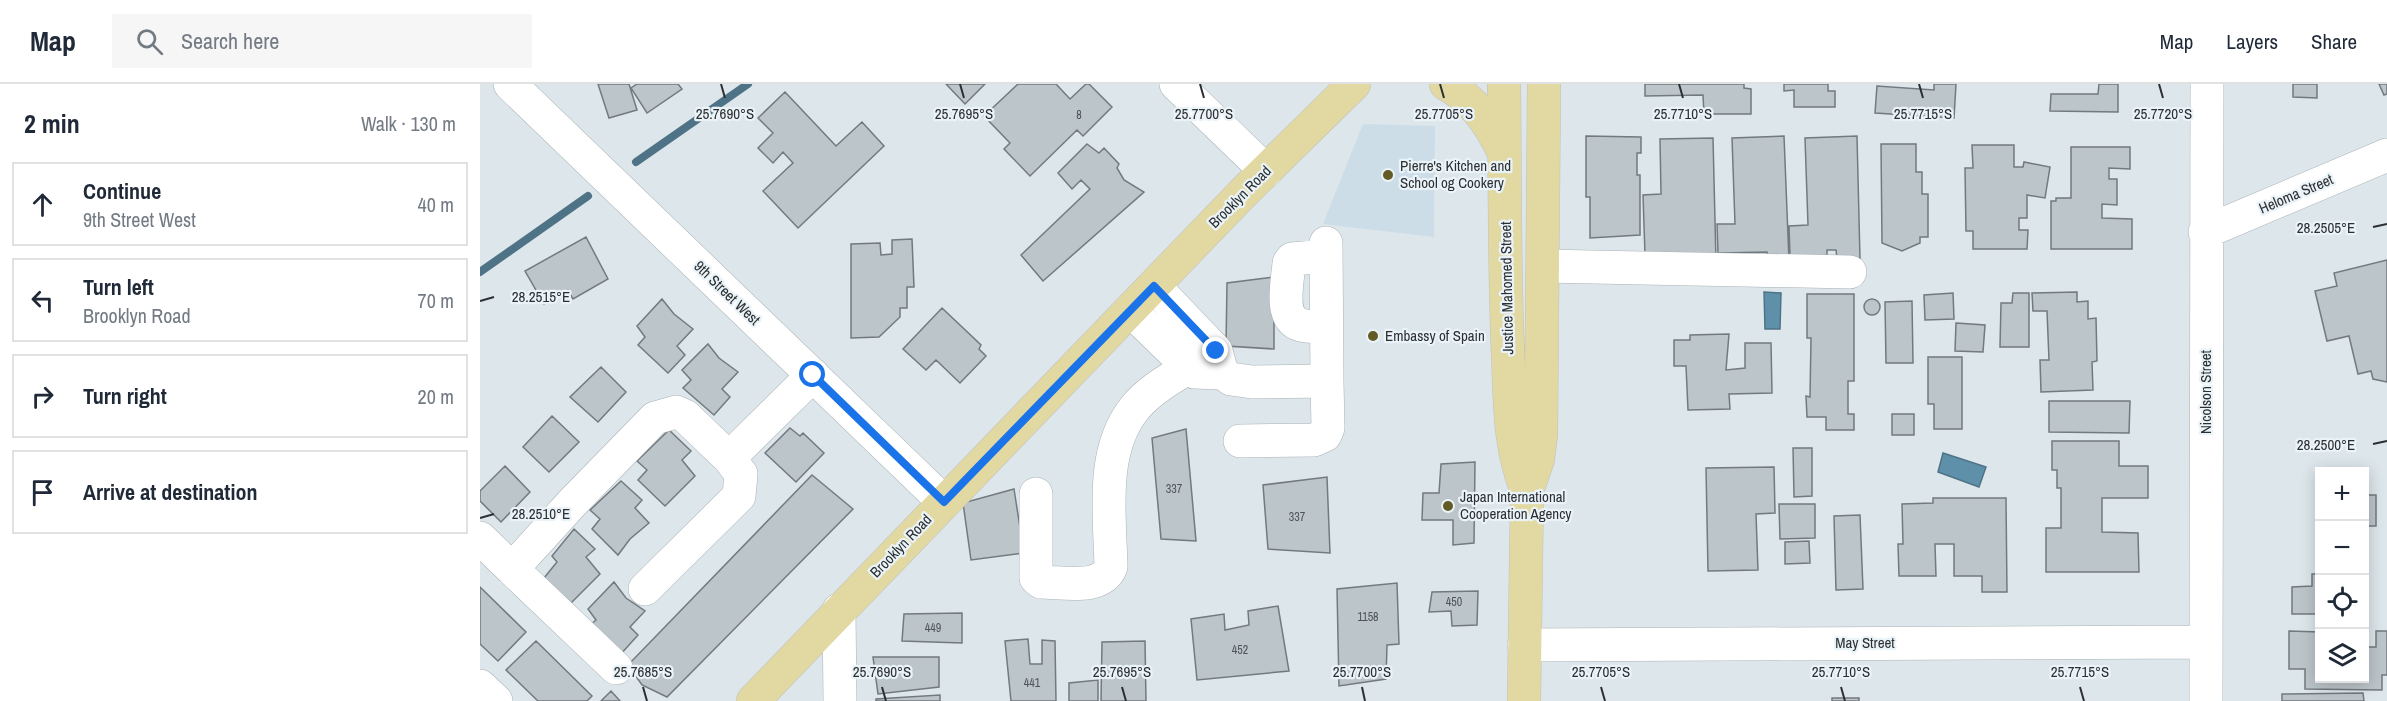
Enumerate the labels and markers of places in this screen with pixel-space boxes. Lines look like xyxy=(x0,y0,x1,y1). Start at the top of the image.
place label: Pierre's Kitchen and School og Cookery xyxy=(1400,155,1511,193)
marker: Pierre's Kitchen and School og Cookery xyxy=(1381,168,1395,182)
place label: Embassy of Spain xyxy=(1385,325,1485,346)
marker: Embassy of Spain xyxy=(1366,329,1380,343)
place label: Japan International Cooperation Agency xyxy=(1460,486,1572,524)
marker: Japan International Cooperation Agency xyxy=(1441,499,1455,513)

